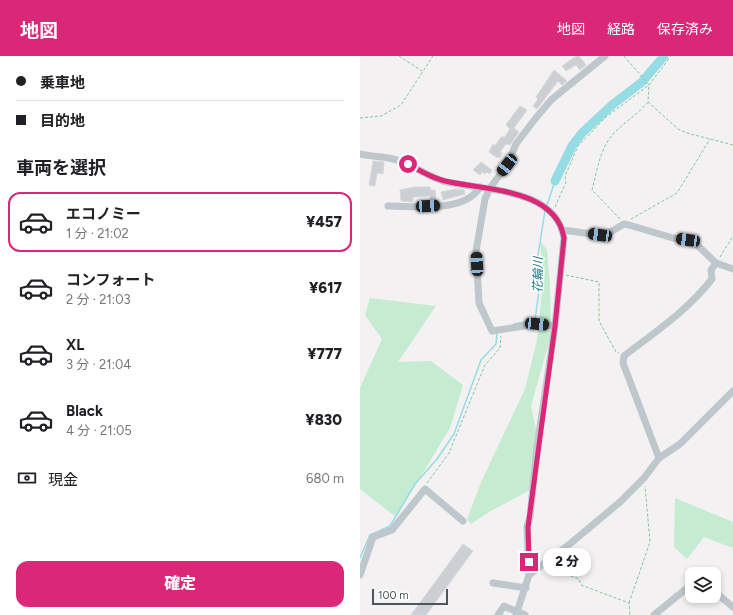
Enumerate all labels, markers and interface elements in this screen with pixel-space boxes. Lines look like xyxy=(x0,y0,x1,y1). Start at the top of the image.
text: 地図 xyxy=(20,19,58,42)
text: 地図 xyxy=(557,21,585,38)
text: 経路 xyxy=(607,21,635,38)
text: 保存済み xyxy=(657,21,713,38)
text: 乗車地 xyxy=(40,74,85,92)
text: 目的地 xyxy=(40,112,85,130)
car xyxy=(495,152,519,178)
route start xyxy=(399,155,417,173)
text: 車両を選択 xyxy=(16,157,106,179)
car xyxy=(416,199,440,213)
icon: car xyxy=(18,204,54,240)
text: エコノミー xyxy=(66,205,141,223)
text: ¥457 xyxy=(306,213,342,231)
text: 1 分 · 21:02 xyxy=(66,226,129,241)
car xyxy=(587,227,613,243)
car xyxy=(675,232,701,248)
car xyxy=(470,252,484,276)
water label: 花輪川 xyxy=(531,255,545,293)
icon: car xyxy=(18,270,54,306)
text: コンフォート xyxy=(66,271,156,289)
text: ¥617 xyxy=(309,279,342,297)
text: 2 分 · 21:03 xyxy=(66,292,131,307)
car xyxy=(525,317,549,331)
icon: car xyxy=(18,336,54,372)
text: XL xyxy=(66,336,84,354)
text: ¥777 xyxy=(307,345,342,363)
text: 3 分 · 21:04 xyxy=(66,357,131,372)
icon: car xyxy=(18,402,54,438)
text: Black xyxy=(66,402,103,420)
text: ¥830 xyxy=(305,411,342,429)
text: 4 分 · 21:05 xyxy=(66,423,132,438)
icon: cash xyxy=(16,467,38,489)
text: 現金 xyxy=(48,471,78,489)
text: 680 m xyxy=(306,471,344,486)
callout: 2 分 xyxy=(543,548,591,576)
route end xyxy=(520,553,538,571)
text: 2 分 xyxy=(555,554,579,569)
button: 確定 xyxy=(16,561,344,607)
map controls xyxy=(685,567,721,603)
button: layers xyxy=(685,567,721,603)
scale bar xyxy=(372,587,448,606)
text: 100 m xyxy=(378,589,409,602)

